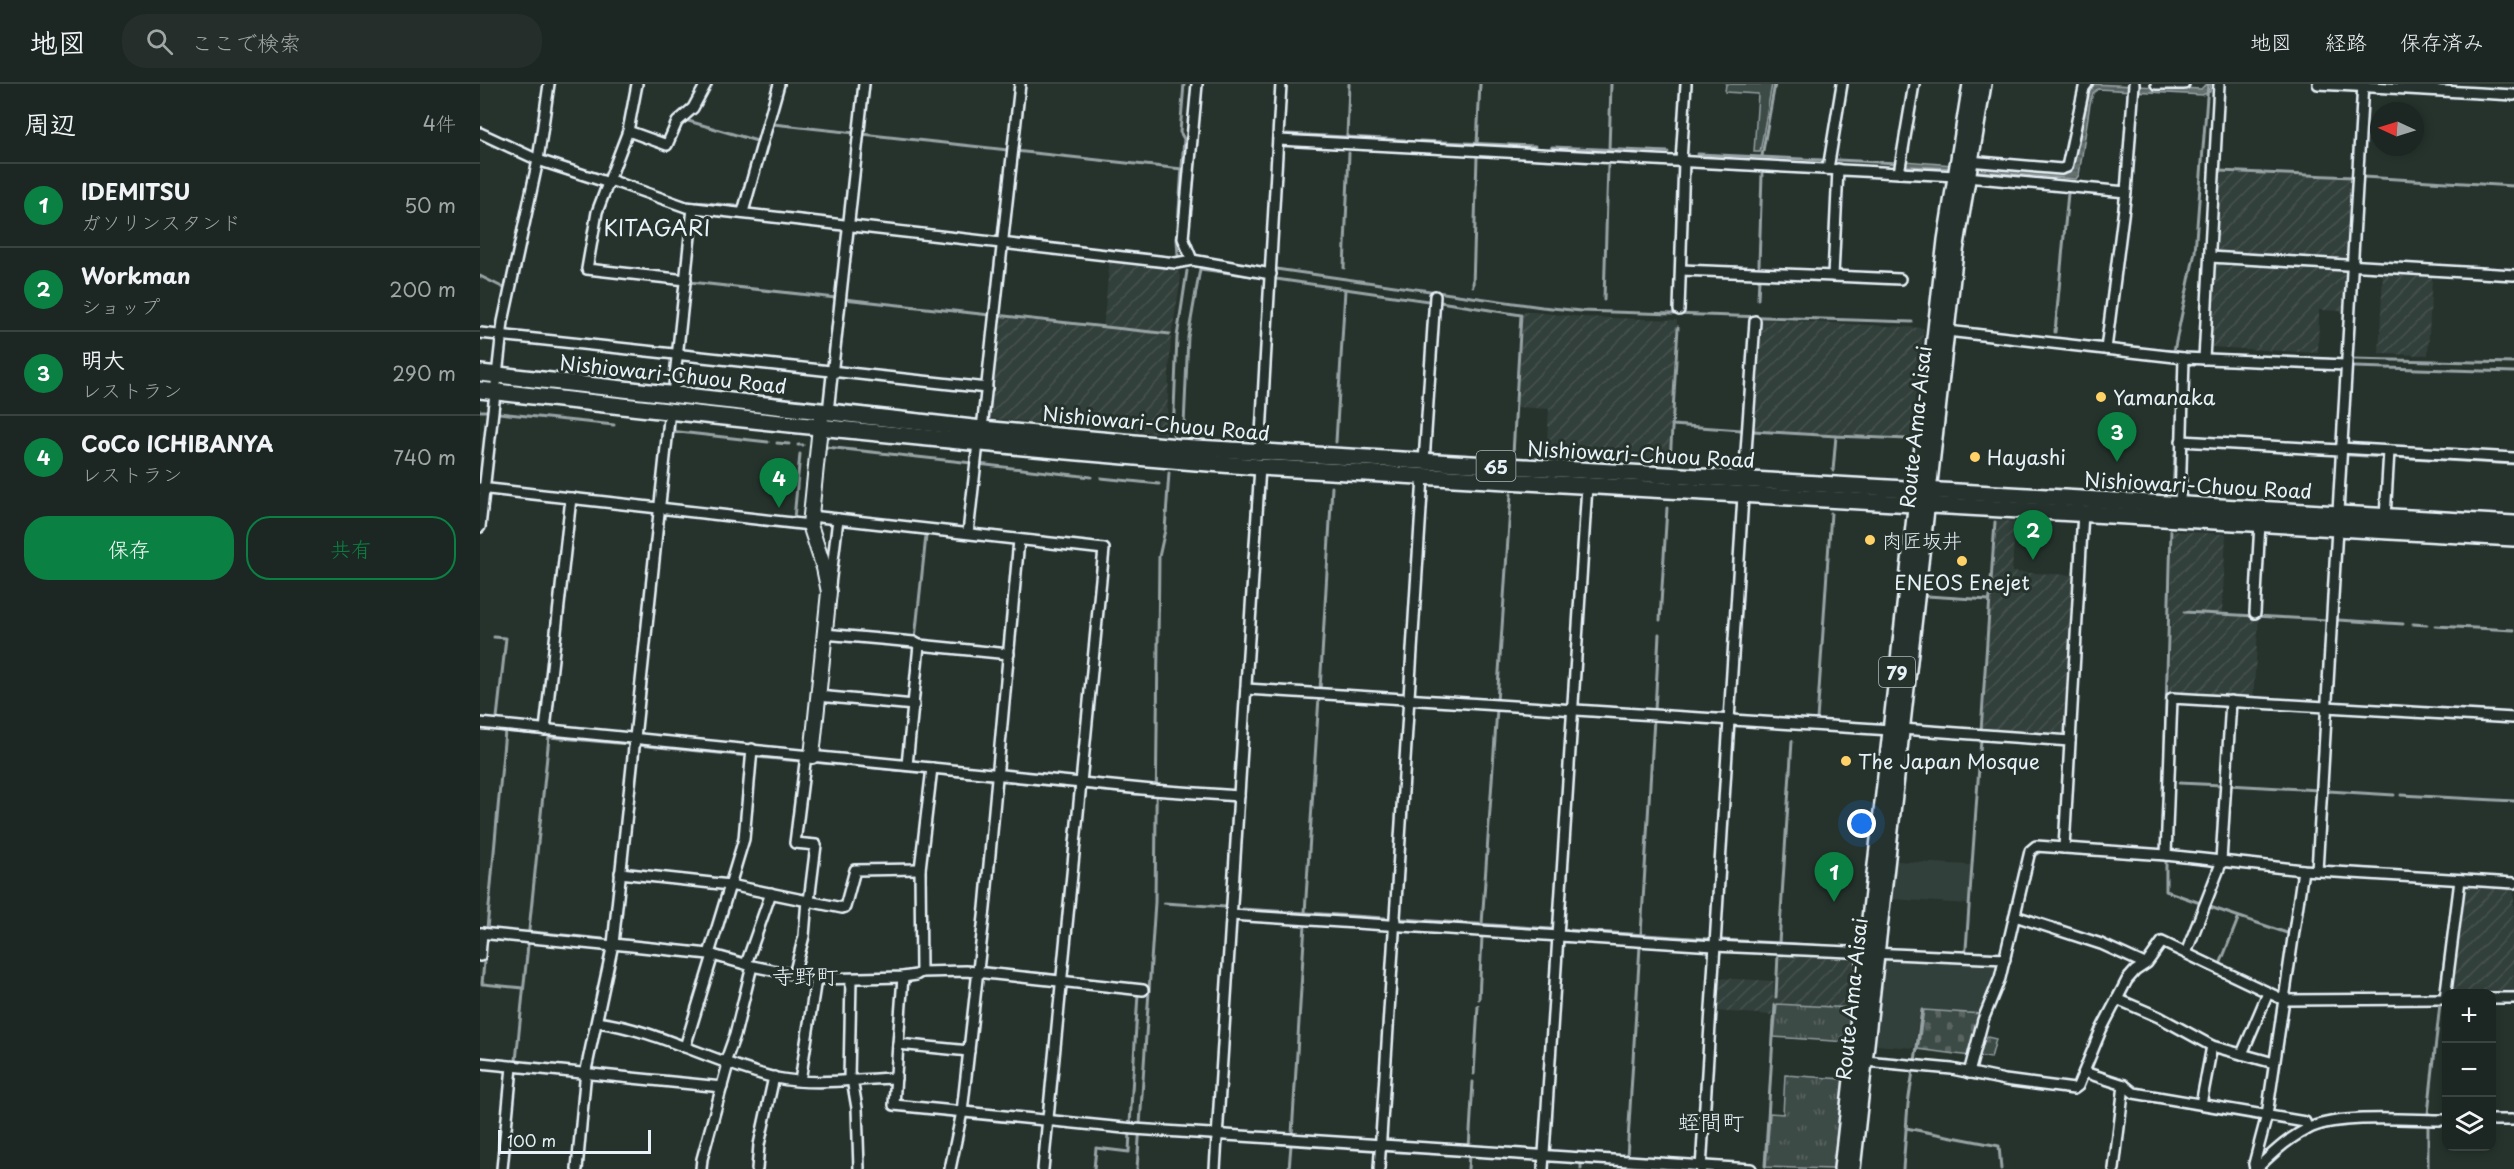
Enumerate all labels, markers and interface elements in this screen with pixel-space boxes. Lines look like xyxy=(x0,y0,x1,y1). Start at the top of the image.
search box xyxy=(122,14,542,68)
text: 地図 xyxy=(30,20,86,63)
icon: search xyxy=(143,25,176,58)
text: ここで検索 xyxy=(191,25,301,58)
text: 地図 xyxy=(2250,25,2292,57)
text: 経路 xyxy=(2325,25,2367,57)
text: 保存済み xyxy=(2400,25,2484,57)
north arrow xyxy=(2370,102,2424,156)
text: 周辺 xyxy=(24,104,76,143)
text: 4件 xyxy=(423,108,456,138)
text: IDEMITSU xyxy=(81,174,190,207)
text: 1 xyxy=(39,190,48,220)
text: 50 m xyxy=(404,190,456,220)
text: ガソリンスタンド xyxy=(81,207,241,237)
district label: KITAGARI xyxy=(603,210,711,243)
text: Workman xyxy=(81,258,191,291)
text: 2 xyxy=(36,274,51,304)
text: 200 m xyxy=(389,274,456,304)
text: ショップ xyxy=(81,291,160,321)
text: 明大 xyxy=(81,342,125,375)
street label: Route Ama-Aisai xyxy=(1892,344,1938,510)
street label: Nishiowari-Chuou Road xyxy=(558,347,788,401)
text: 3 xyxy=(37,358,50,388)
text: 290 m xyxy=(392,358,456,388)
text: レストラン xyxy=(81,375,183,405)
place label: Yamanaka xyxy=(2113,382,2216,412)
marker: Yamanaka xyxy=(2094,390,2108,404)
street label: Nishiowari-Chuou Road xyxy=(1041,398,1271,448)
pin: 3 xyxy=(2098,412,2136,462)
text: CoCo ICHIBANYA xyxy=(81,426,274,459)
street label: Nishiowari-Chuou Road xyxy=(1526,433,1756,475)
text: 4 xyxy=(37,442,50,472)
text: 740 m xyxy=(393,442,456,472)
place label: Hayashi xyxy=(1987,442,2066,472)
marker: Hayashi xyxy=(1968,450,1982,464)
road number: 65 xyxy=(1476,451,1516,481)
pin: 4 xyxy=(760,458,798,508)
text: レストラン xyxy=(81,459,183,489)
street label: Nishiowari-Chuou Road xyxy=(2083,464,2313,506)
pin: 2 xyxy=(2014,510,2052,560)
button: 保存 xyxy=(24,516,234,580)
button: 共有 xyxy=(246,516,456,580)
place label: 肉匠坂井 xyxy=(1882,525,1962,555)
marker: 肉匠坂井 xyxy=(1863,533,1877,547)
marker: ENEOS Enejet xyxy=(1955,554,1969,568)
place label: ENEOS Enejet xyxy=(1894,567,2030,597)
road number: 79 xyxy=(1879,657,1915,687)
place label: The Japan Mosque xyxy=(1858,746,2040,776)
marker: The Japan Mosque xyxy=(1839,754,1853,768)
your location xyxy=(1847,809,1876,838)
pin: 1 xyxy=(1814,852,1854,902)
street label: Route Ama-Aisai xyxy=(1828,916,1874,1082)
district label: 寺野町 xyxy=(772,958,838,991)
map controls xyxy=(2442,989,2496,1151)
button: + xyxy=(2442,989,2496,1043)
button: − xyxy=(2442,1043,2496,1097)
button: layers xyxy=(2442,1097,2496,1151)
district label: 蛭間町 xyxy=(1678,1104,1744,1137)
scale bar xyxy=(498,1127,651,1154)
text: 100 m xyxy=(507,1128,556,1152)

